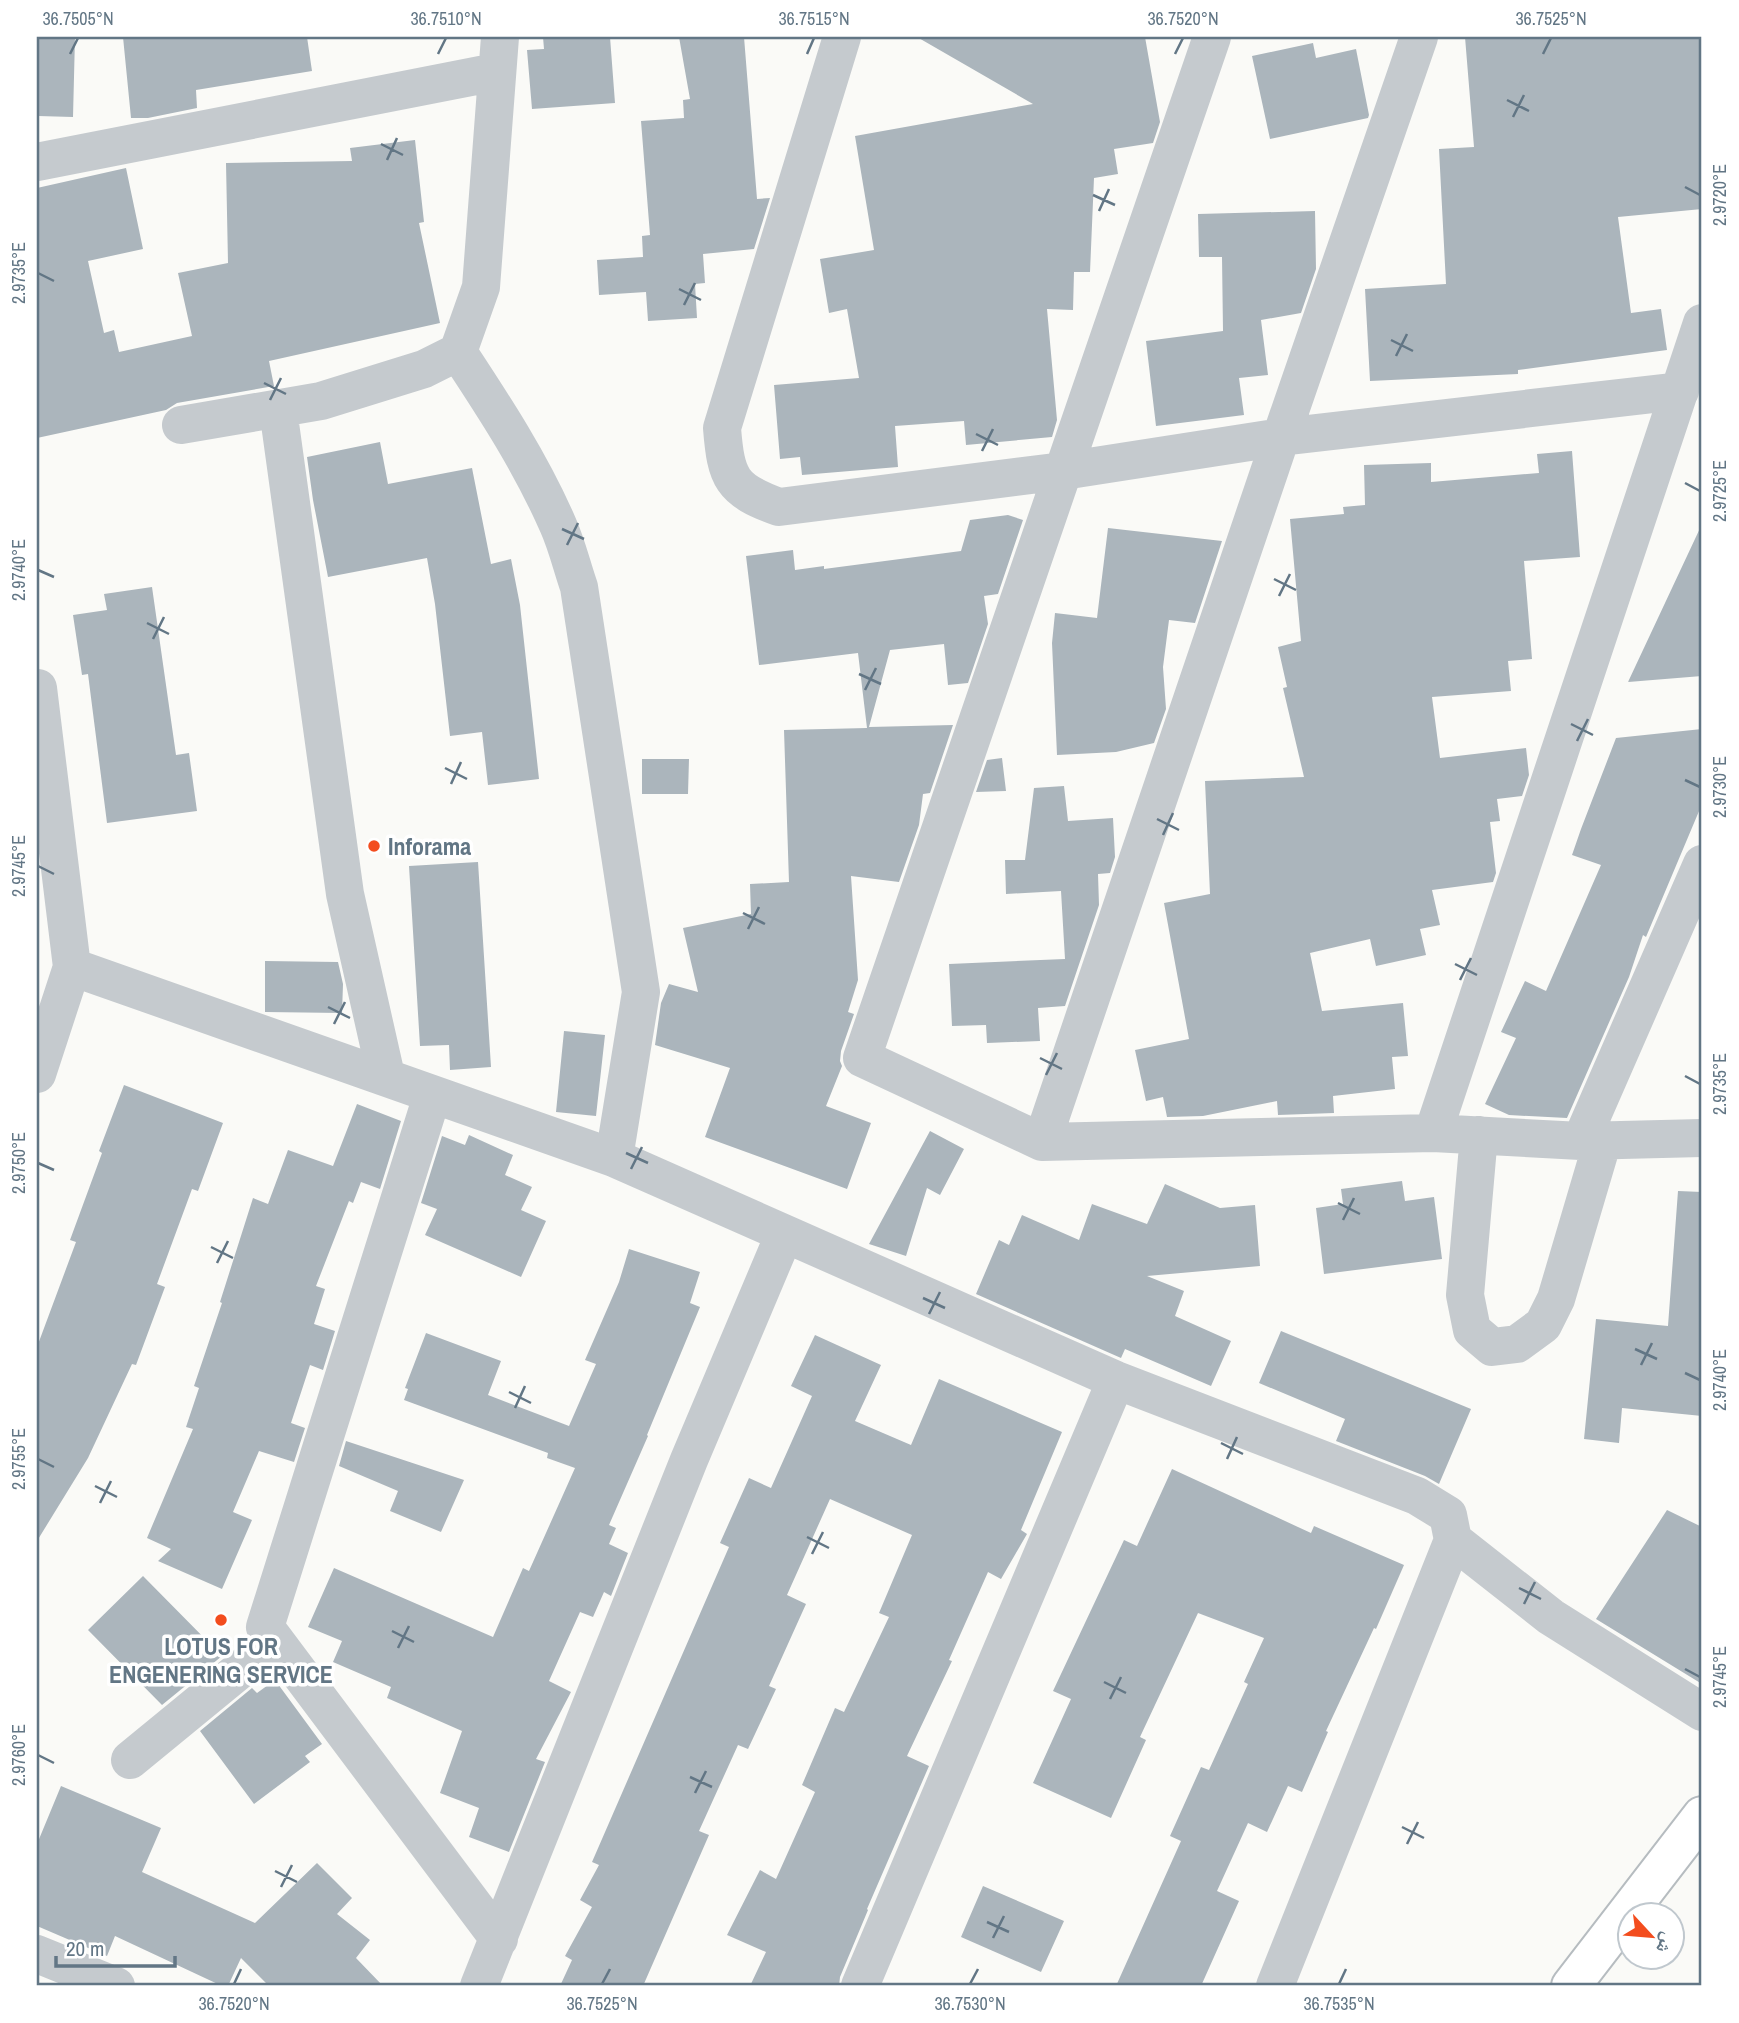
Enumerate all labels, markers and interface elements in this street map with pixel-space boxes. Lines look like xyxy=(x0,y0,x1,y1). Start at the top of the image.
text: 36.7505°N xyxy=(42,6,114,31)
text: 36.7510°N xyxy=(410,6,482,31)
text: 36.7515°N xyxy=(778,6,850,31)
text: 36.7520°N xyxy=(1147,6,1219,31)
text: 36.7525°N xyxy=(1515,6,1587,31)
text: 2.9720°E xyxy=(1707,164,1732,226)
text: 2.9735°E xyxy=(6,242,31,304)
text: 2.9725°E xyxy=(1707,460,1732,522)
text: 2.9740°E xyxy=(6,539,31,601)
text: 2.9730°E xyxy=(1707,756,1732,818)
place label: Inforama xyxy=(388,830,471,862)
text: 2.9745°E xyxy=(6,835,31,897)
marker: Inforama xyxy=(366,838,382,854)
text: 2.9735°E xyxy=(1707,1053,1732,1115)
text: 2.9750°E xyxy=(6,1132,31,1194)
text: 2.9740°E xyxy=(1707,1349,1732,1411)
text: 2.9755°E xyxy=(6,1428,31,1490)
marker: LOTUS FOR ENGENERING SERVICE xyxy=(213,1612,229,1628)
place label: LOTUS FOR ENGENERING SERVICE xyxy=(109,1630,333,1690)
text: 2.9745°E xyxy=(1707,1646,1732,1708)
text: 2.9760°E xyxy=(6,1724,31,1786)
north arrow xyxy=(1616,1900,1686,1970)
scale bar xyxy=(56,1925,175,1969)
text: ش xyxy=(1650,1929,1682,1958)
text: 20 m xyxy=(66,1934,104,1963)
text: 36.7520°N xyxy=(198,1991,270,2016)
text: 36.7525°N xyxy=(566,1991,638,2016)
text: 36.7530°N xyxy=(934,1991,1006,2016)
text: 36.7535°N xyxy=(1303,1991,1375,2016)

